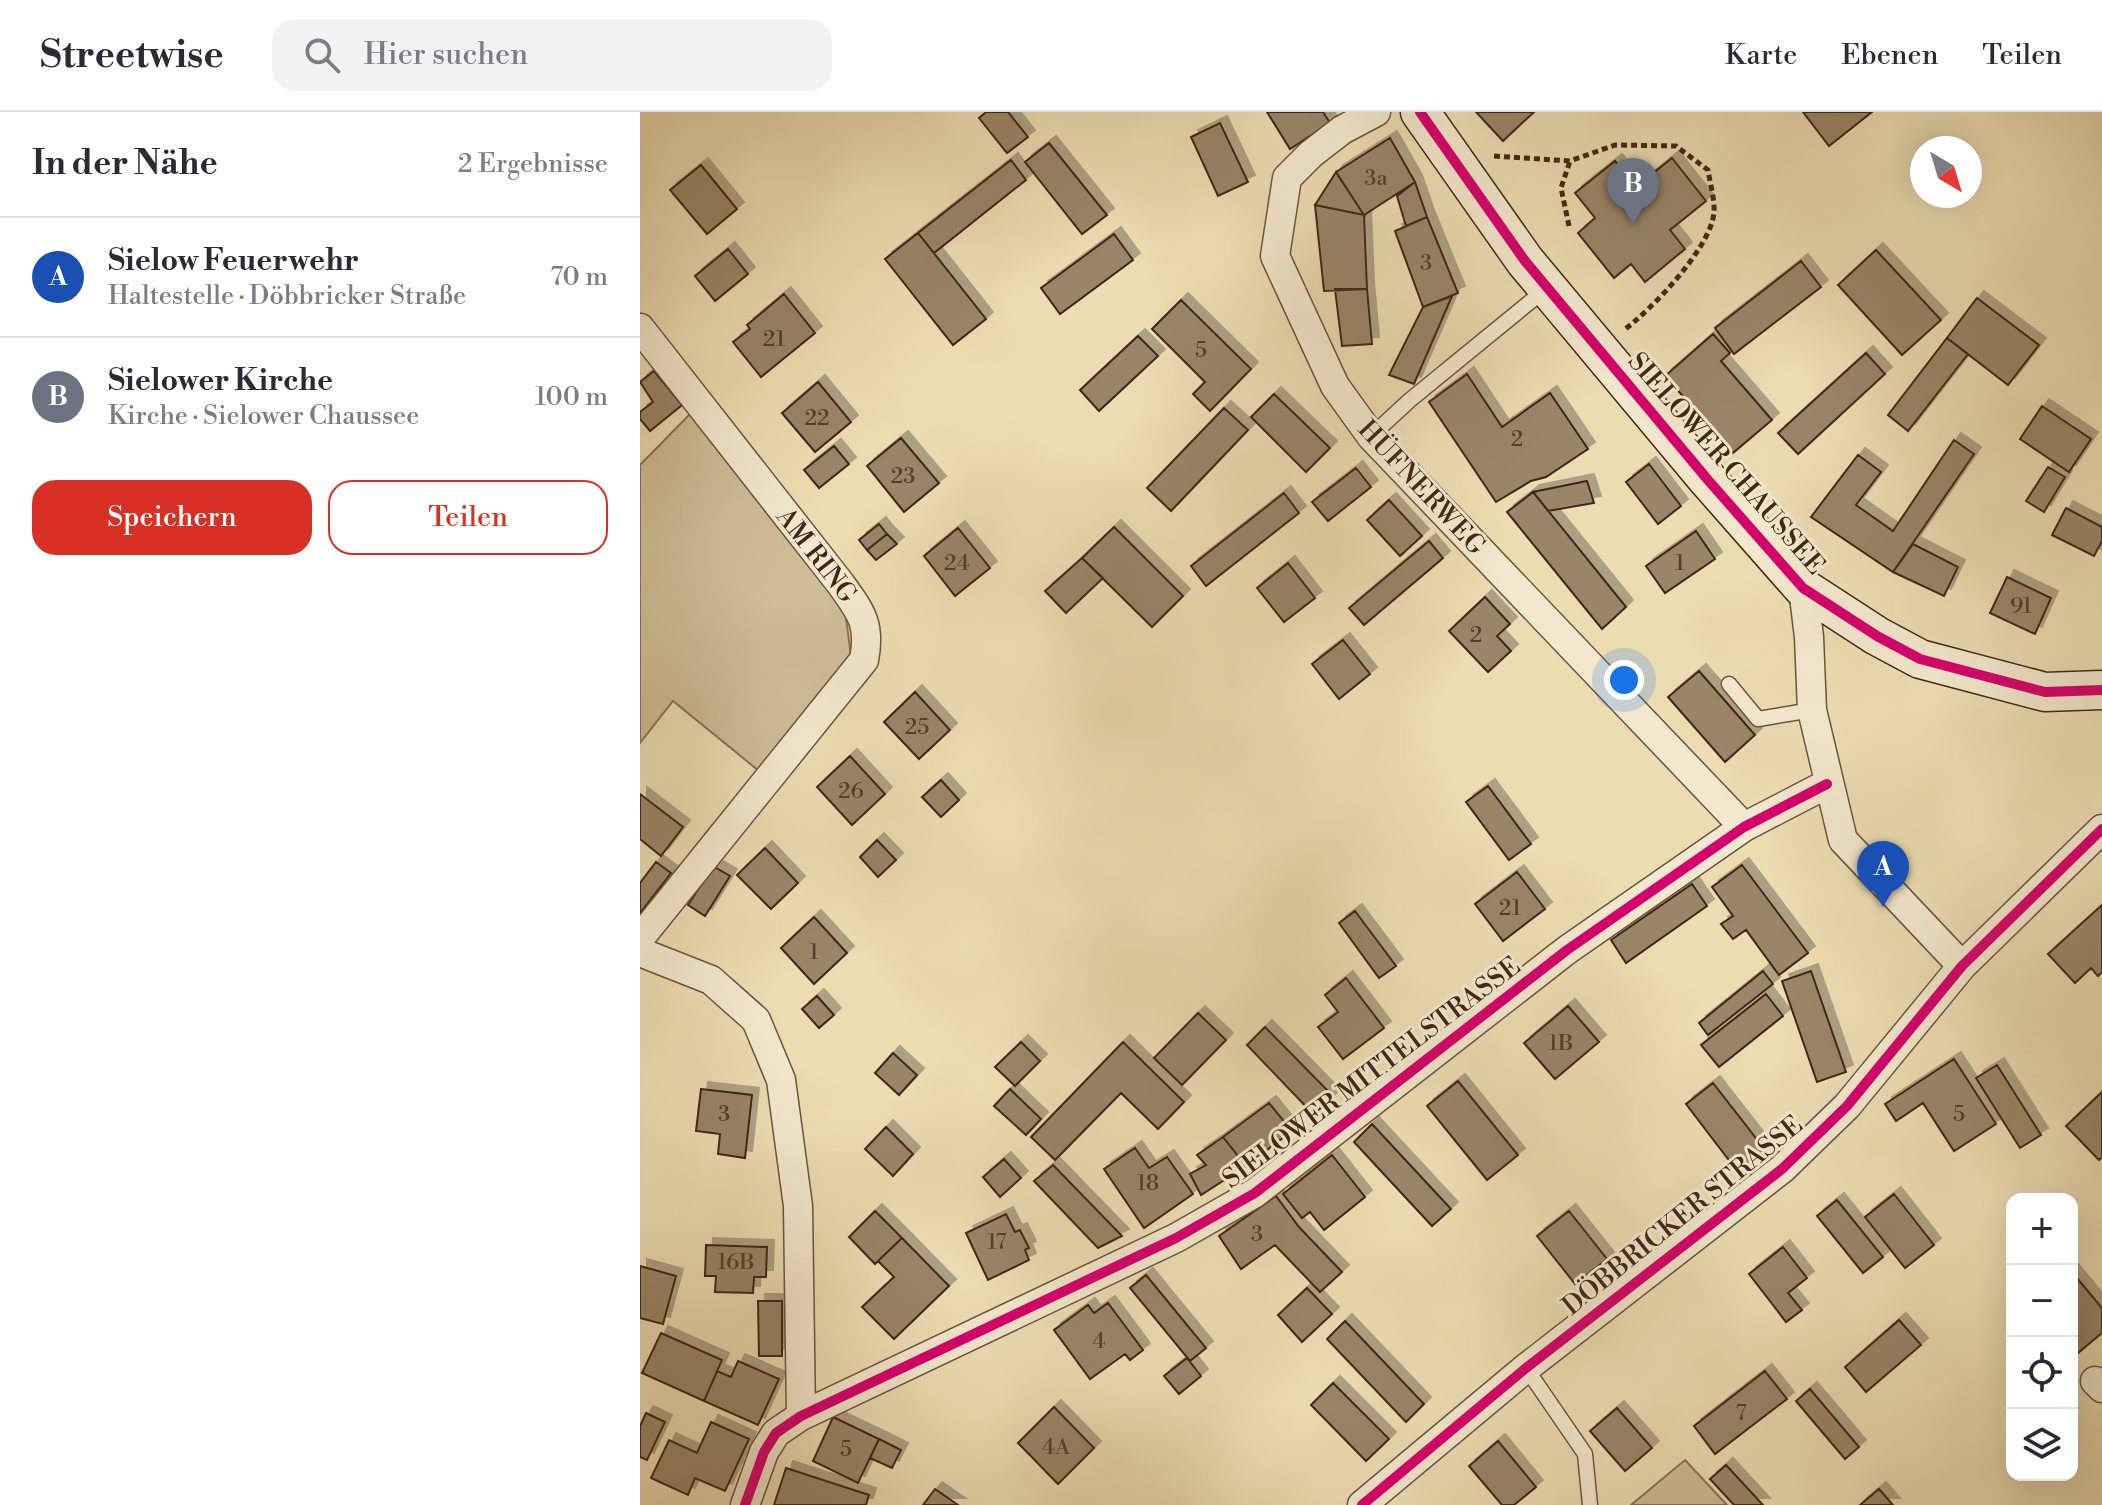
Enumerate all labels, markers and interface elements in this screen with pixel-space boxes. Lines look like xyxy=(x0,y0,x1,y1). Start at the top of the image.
search box xyxy=(272,19,832,91)
text: Streetwise xyxy=(40,32,224,79)
icon: search xyxy=(300,33,344,77)
text: Hier suchen xyxy=(364,36,528,74)
text: Karte xyxy=(1725,38,1797,73)
text: Ebenen xyxy=(1841,38,1938,73)
text: Teilen xyxy=(1982,38,2062,73)
north arrow xyxy=(1910,136,1982,208)
text: In der Nähe xyxy=(32,143,218,185)
text: 2 Ergebnisse xyxy=(458,148,608,180)
pin: B xyxy=(1607,158,1659,224)
house number: 3a xyxy=(1364,165,1389,192)
text: Sielow Feuerwehr xyxy=(108,242,359,280)
house number: 3 xyxy=(1420,250,1432,277)
text: A xyxy=(49,261,67,293)
text: 70 m xyxy=(550,261,608,293)
text: Haltestelle · Döbbricker Straße xyxy=(108,280,466,312)
house number: 21 xyxy=(763,326,786,353)
house number: 5 xyxy=(1195,337,1207,364)
street label: SIELOWER CHAUSSEE xyxy=(1621,346,1832,581)
text: Sielower Kirche xyxy=(108,362,333,400)
text: B xyxy=(48,381,68,413)
text: 100 m xyxy=(535,381,608,413)
text: Kirche · Sielower Chaussee xyxy=(108,400,419,432)
house number: 22 xyxy=(804,405,830,432)
street label: HÜFNERWEG xyxy=(1351,413,1492,562)
house number: 2 xyxy=(1511,426,1523,453)
house number: 23 xyxy=(891,463,915,490)
button: Speichern xyxy=(32,480,312,555)
button: Teilen xyxy=(328,480,608,555)
street label: AM RING xyxy=(768,501,863,610)
house number: 24 xyxy=(944,550,970,577)
house number: 1 xyxy=(1675,550,1685,577)
house number: 91 xyxy=(2010,593,2033,620)
house number: 2 xyxy=(1470,622,1482,649)
your location xyxy=(1604,660,1644,700)
house number: 25 xyxy=(905,714,929,741)
house number: 26 xyxy=(838,778,864,805)
pin: A xyxy=(1857,841,1909,907)
house number: 21 xyxy=(1499,895,1522,922)
house number: 1 xyxy=(809,939,819,966)
street label: SIELOWER MITTELSTRASSE xyxy=(1216,950,1527,1195)
house number: 1B xyxy=(1549,1030,1573,1057)
house number: 3 xyxy=(718,1101,730,1128)
house number: 5 xyxy=(1953,1101,1965,1128)
street label: DÖBBRICKER STRASSE xyxy=(1555,1108,1809,1323)
house number: 18 xyxy=(1137,1170,1159,1197)
map controls xyxy=(2006,1193,2078,1481)
button: + xyxy=(2006,1193,2078,1265)
house number: 3 xyxy=(1251,1221,1263,1248)
house number: 17 xyxy=(987,1229,1007,1256)
house number: 16B xyxy=(717,1249,755,1276)
button: − xyxy=(2006,1265,2078,1337)
house number: 4 xyxy=(1092,1328,1106,1355)
button: locate xyxy=(2006,1337,2078,1409)
house number: 7 xyxy=(1735,1400,1747,1427)
button: layers xyxy=(2006,1409,2078,1481)
house number: 4A xyxy=(1042,1434,1071,1461)
house number: 5 xyxy=(840,1436,852,1463)

